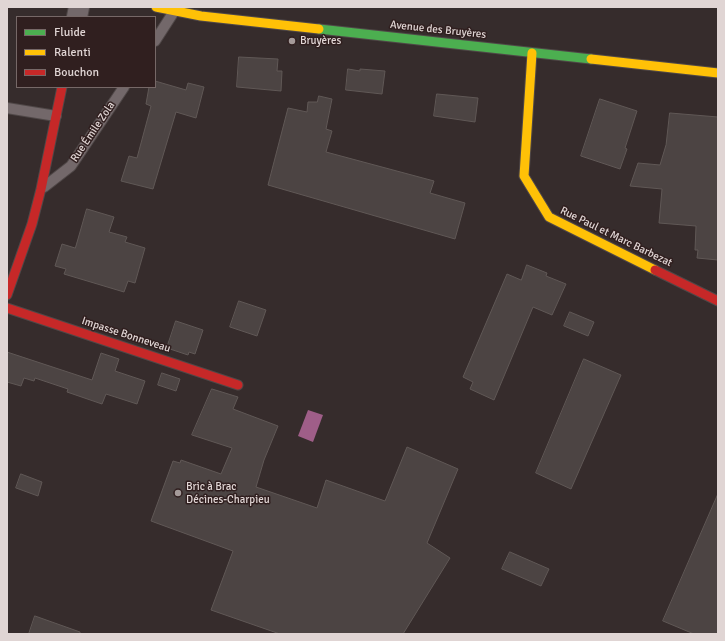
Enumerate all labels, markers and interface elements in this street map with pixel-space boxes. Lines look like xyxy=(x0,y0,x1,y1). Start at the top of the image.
legend xyxy=(16,16,156,88)
street label: Avenue des Bruyères xyxy=(389,18,487,42)
text: Fluide xyxy=(54,25,86,40)
place label: Bruyères xyxy=(300,34,341,48)
marker: Bruyères xyxy=(287,36,297,46)
text: Ralenti xyxy=(54,45,91,60)
text: Bouchon xyxy=(54,65,99,80)
street label: Rue Émile Zola xyxy=(68,99,118,165)
street label: Rue Paul et Marc Barbezat xyxy=(558,204,674,270)
street label: Impasse Bonneveau xyxy=(80,314,172,356)
place label: Bric à Brac Décines-Charpieu xyxy=(186,480,270,506)
marker: Bric à Brac Décines-Charpieu xyxy=(173,488,183,498)

